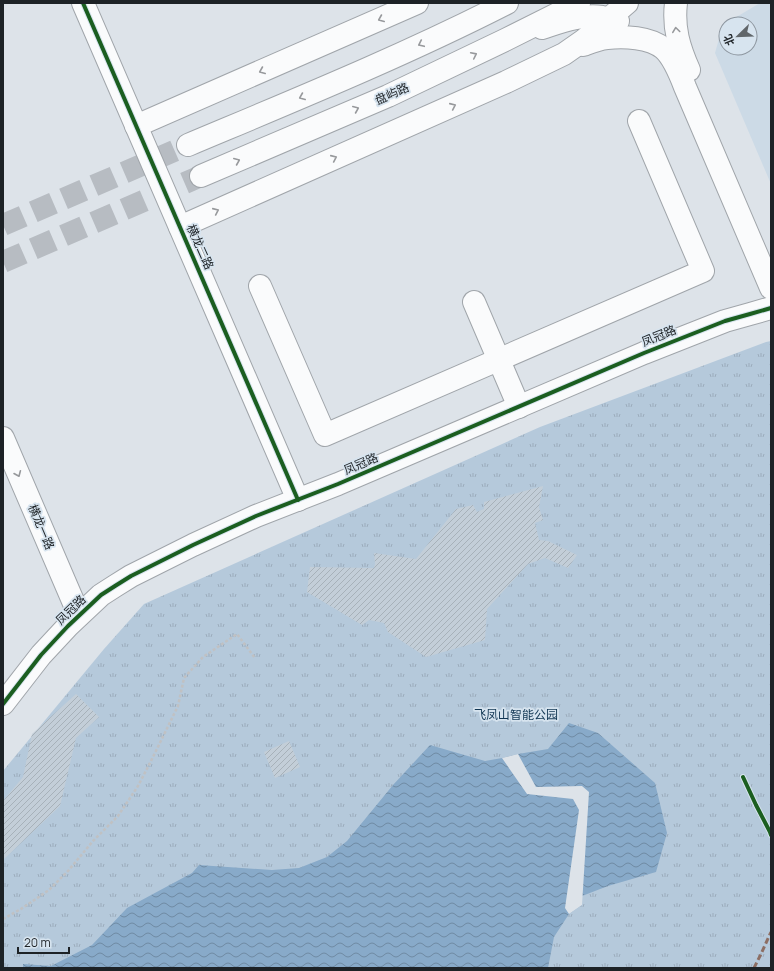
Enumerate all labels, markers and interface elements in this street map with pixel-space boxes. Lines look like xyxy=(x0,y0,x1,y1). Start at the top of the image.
one-way arrow xyxy=(378,14,386,22)
north arrow xyxy=(718,16,758,56)
one-way arrow xyxy=(672,27,681,34)
text: 北 xyxy=(719,32,737,48)
one-way arrow xyxy=(418,39,425,47)
one-way arrow xyxy=(470,52,478,60)
one-way arrow xyxy=(259,66,267,74)
street label: 盘屿路 xyxy=(372,78,412,109)
one-way arrow xyxy=(299,92,307,100)
one-way arrow xyxy=(450,102,457,110)
one-way arrow xyxy=(353,106,360,114)
one-way arrow xyxy=(331,155,338,163)
one-way arrow xyxy=(233,157,240,165)
one-way arrow xyxy=(212,208,219,216)
street label: 横龙二路 xyxy=(183,221,218,272)
street label: 凤冠路 xyxy=(639,321,679,350)
street label: 凤冠路 xyxy=(341,449,381,478)
one-way arrow xyxy=(14,471,22,478)
street label: 横龙一路 xyxy=(24,501,59,552)
street label: 凤冠路 xyxy=(52,591,90,628)
park label: 飞凤山智能公园 xyxy=(474,706,558,723)
scale bar xyxy=(18,929,69,955)
text: 20 m xyxy=(24,934,51,951)

